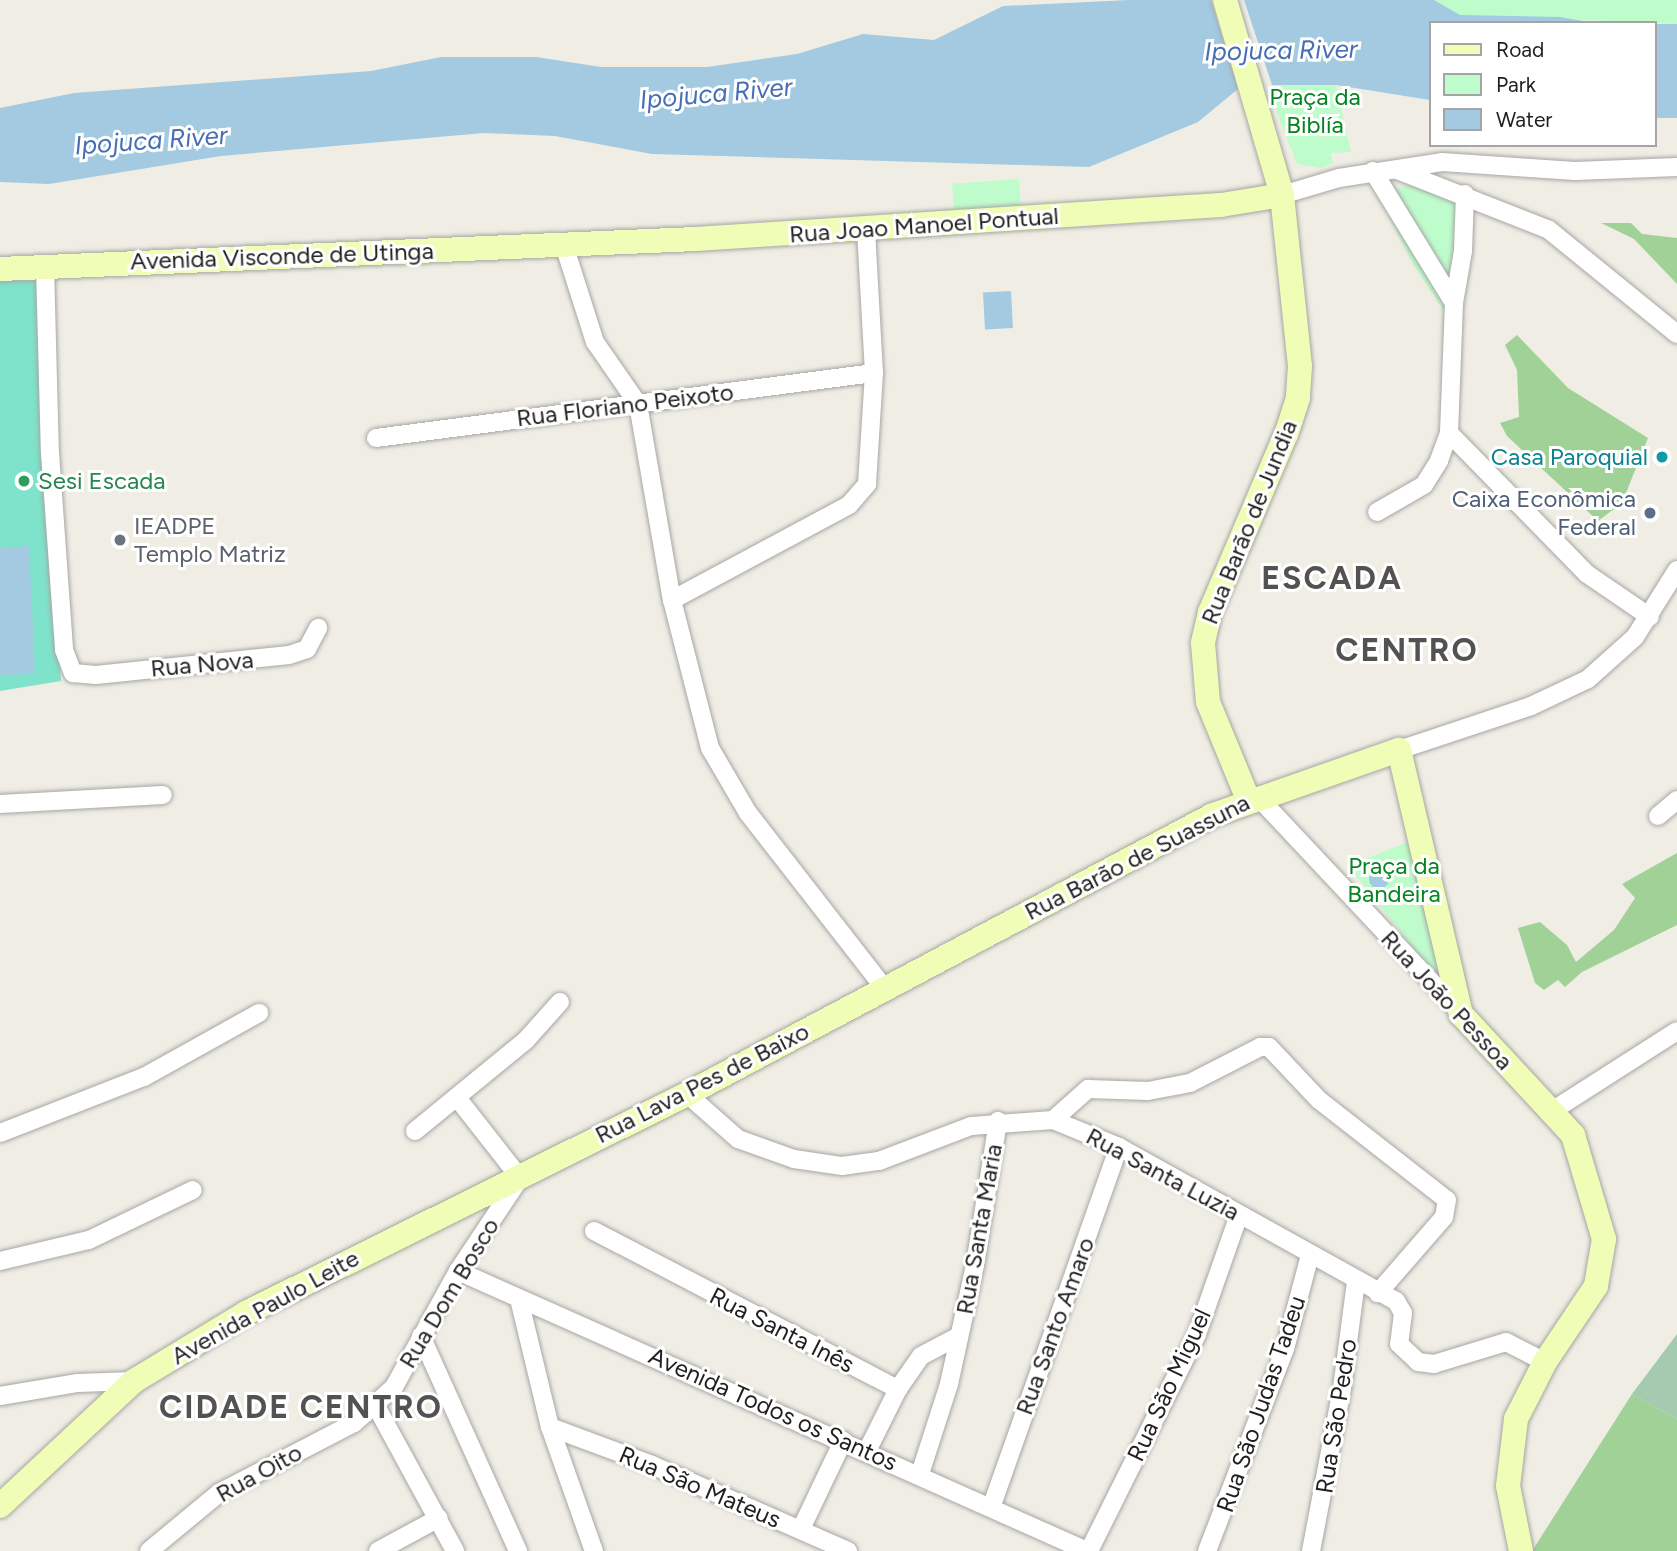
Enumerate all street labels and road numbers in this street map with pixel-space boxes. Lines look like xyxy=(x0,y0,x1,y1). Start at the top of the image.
street label: Rua Joao Manoel Pontual xyxy=(788,201,1060,249)
street label: Avenida Visconde de Utinga xyxy=(130,236,434,276)
street label: Rua Floriano Peixoto xyxy=(515,377,735,433)
street label: Rua Barão de Jundia xyxy=(1195,416,1303,628)
street label: Rua Nova xyxy=(149,645,255,683)
street label: Rua Barão de Suassuna xyxy=(1020,788,1254,926)
street label: Rua João Pessoa xyxy=(1375,924,1519,1076)
street label: Rua Lava Pes de Baixo xyxy=(590,1017,814,1149)
street label: Rua Santa Luzia xyxy=(1081,1121,1245,1227)
street label: Rua Santa Maria xyxy=(950,1142,1008,1316)
street label: Rua Dom Bosco xyxy=(393,1213,505,1373)
street label: Rua Santo Amaro xyxy=(1010,1233,1100,1419)
street label: Avenida Paulo Leite xyxy=(166,1243,364,1371)
street label: Rua Santa Inês xyxy=(705,1281,859,1379)
street label: Rua São Judas Tadeu xyxy=(1210,1292,1312,1516)
street label: Rua São Miguel xyxy=(1121,1304,1217,1466)
street label: Rua São Pedro xyxy=(1310,1337,1362,1495)
street label: Avenida Todos os Santos xyxy=(644,1341,902,1477)
street label: Rua Oito xyxy=(211,1438,307,1508)
street label: Rua São Mateus xyxy=(615,1440,785,1534)

